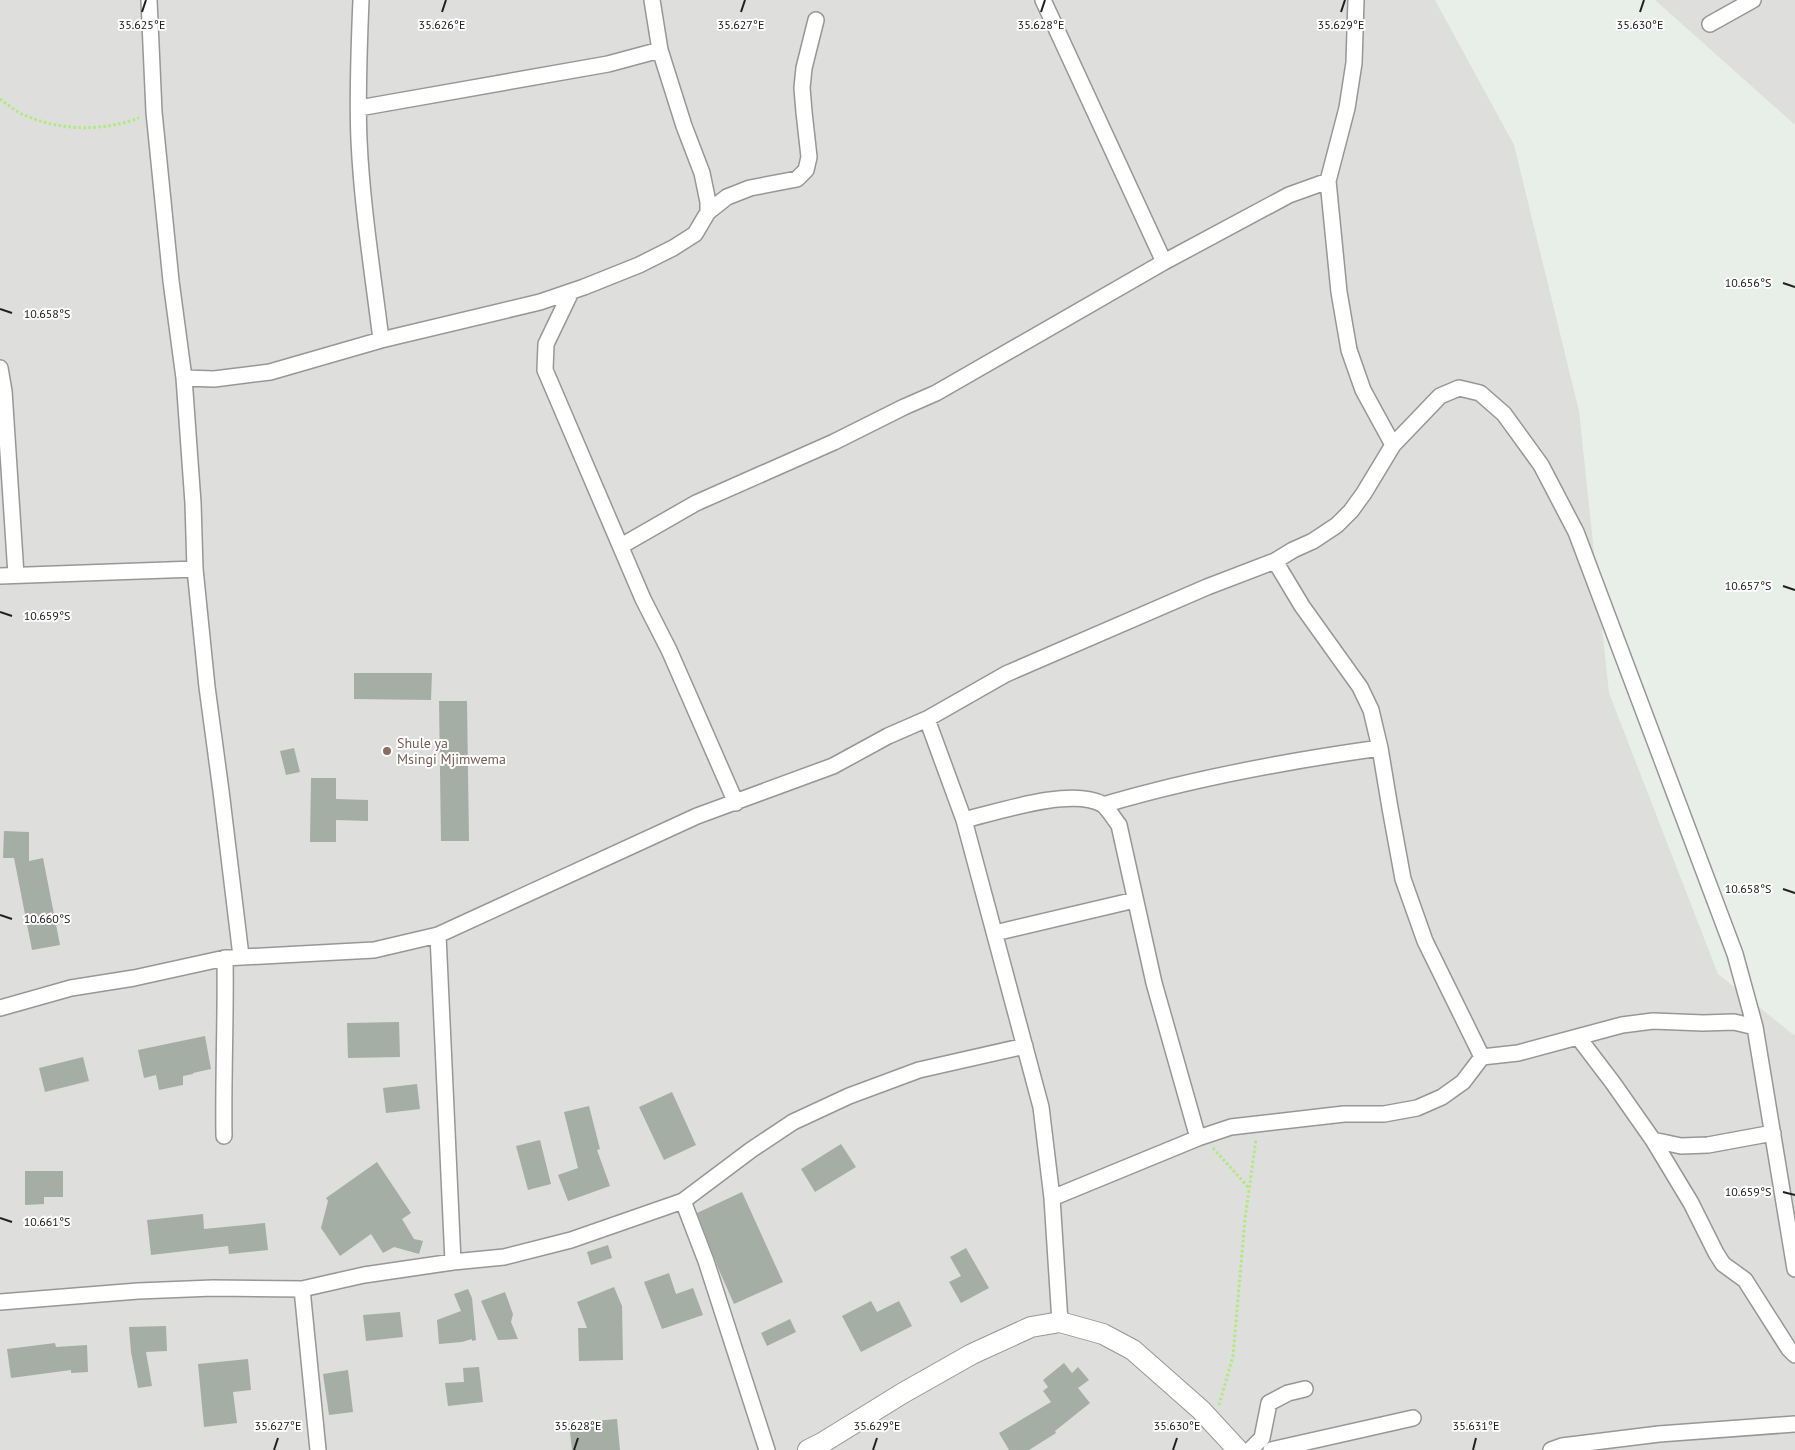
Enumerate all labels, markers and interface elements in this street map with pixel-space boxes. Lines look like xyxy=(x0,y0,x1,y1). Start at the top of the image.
text: 35.625°E xyxy=(119,17,165,32)
text: 35.626°E xyxy=(419,17,465,32)
text: 35.627°E xyxy=(718,17,764,32)
text: 35.628°E xyxy=(1018,17,1064,32)
text: 35.629°E xyxy=(1318,17,1364,32)
text: 35.630°E xyxy=(1617,17,1663,32)
text: 10.656°S xyxy=(1725,275,1771,290)
text: 10.658°S xyxy=(24,306,70,321)
text: 10.657°S xyxy=(1725,578,1771,593)
text: 10.659°S xyxy=(24,608,70,623)
place label: Shule ya Msingi Mjimwema xyxy=(397,734,506,768)
marker: Shule ya Msingi Mjimwema xyxy=(381,745,393,757)
text: 10.658°S xyxy=(1725,881,1771,896)
text: 10.660°S xyxy=(24,911,70,926)
text: 10.659°S xyxy=(1725,1184,1771,1199)
text: 10.661°S xyxy=(24,1214,70,1229)
text: 35.627°E xyxy=(255,1418,301,1433)
text: 35.628°E xyxy=(555,1418,601,1433)
text: 35.629°E xyxy=(854,1418,900,1433)
text: 35.630°E xyxy=(1154,1418,1200,1433)
text: 35.631°E xyxy=(1453,1418,1499,1433)

